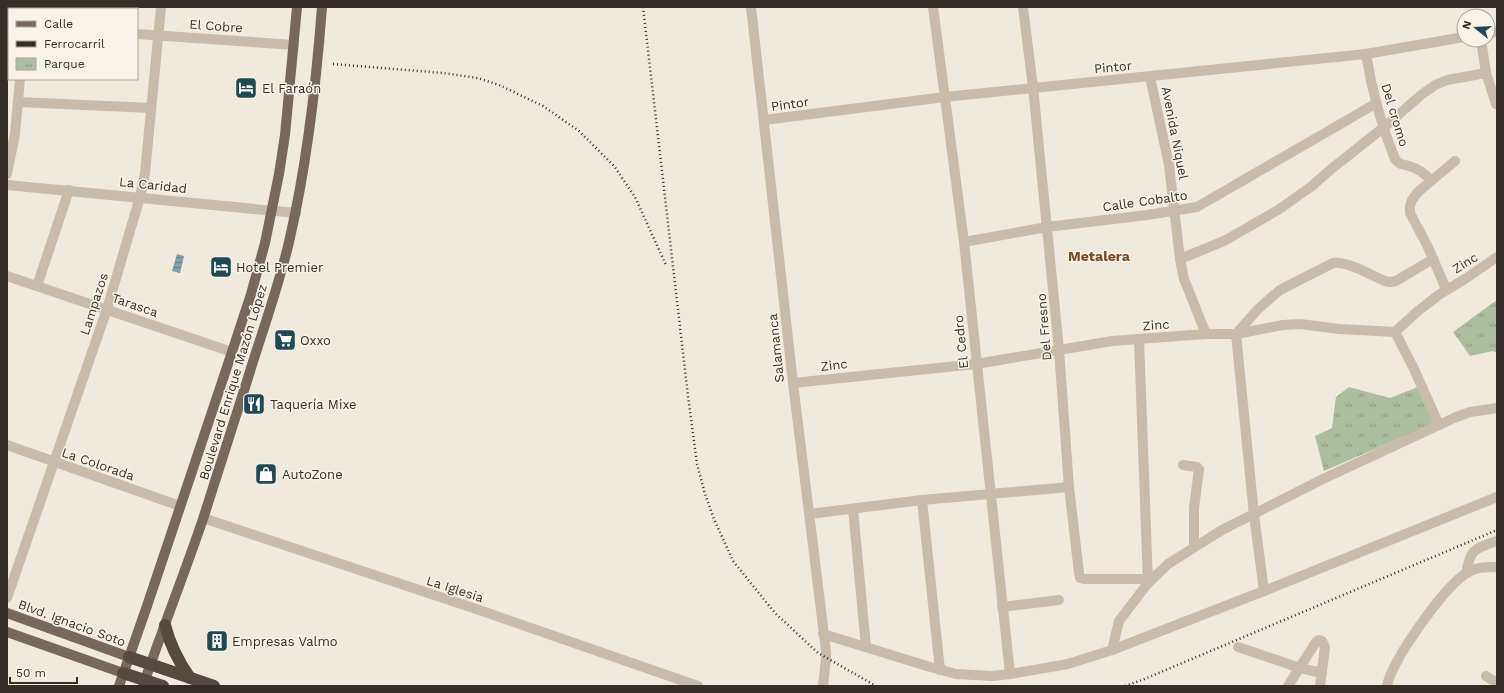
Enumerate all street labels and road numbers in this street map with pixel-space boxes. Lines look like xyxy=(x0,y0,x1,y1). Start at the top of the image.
street label: El Cobre xyxy=(189,17,243,35)
street label: Pintor xyxy=(1093,58,1133,76)
street label: Del cromo xyxy=(1378,82,1412,149)
street label: Avenida Niquel xyxy=(1159,85,1191,181)
street label: Pintor xyxy=(770,94,810,114)
street label: La Caridad xyxy=(118,174,188,196)
street label: Calle Cobalto xyxy=(1102,188,1189,214)
street label: Zinc xyxy=(1450,249,1480,277)
street label: Lampazos xyxy=(77,271,111,337)
street label: Boulevard Enrique Mazón López xyxy=(196,282,270,482)
street label: Tarasca xyxy=(110,290,161,320)
street label: Del Fresno xyxy=(1034,293,1054,361)
street label: Salamanca xyxy=(765,312,787,383)
street label: El Cedro xyxy=(951,314,971,369)
street label: Zinc xyxy=(1142,317,1170,333)
street label: Zinc xyxy=(820,356,848,374)
street label: La Colorada xyxy=(60,445,137,484)
street label: La Iglesia xyxy=(425,573,486,605)
street label: Blvd. Ignacio Soto xyxy=(16,597,128,649)

